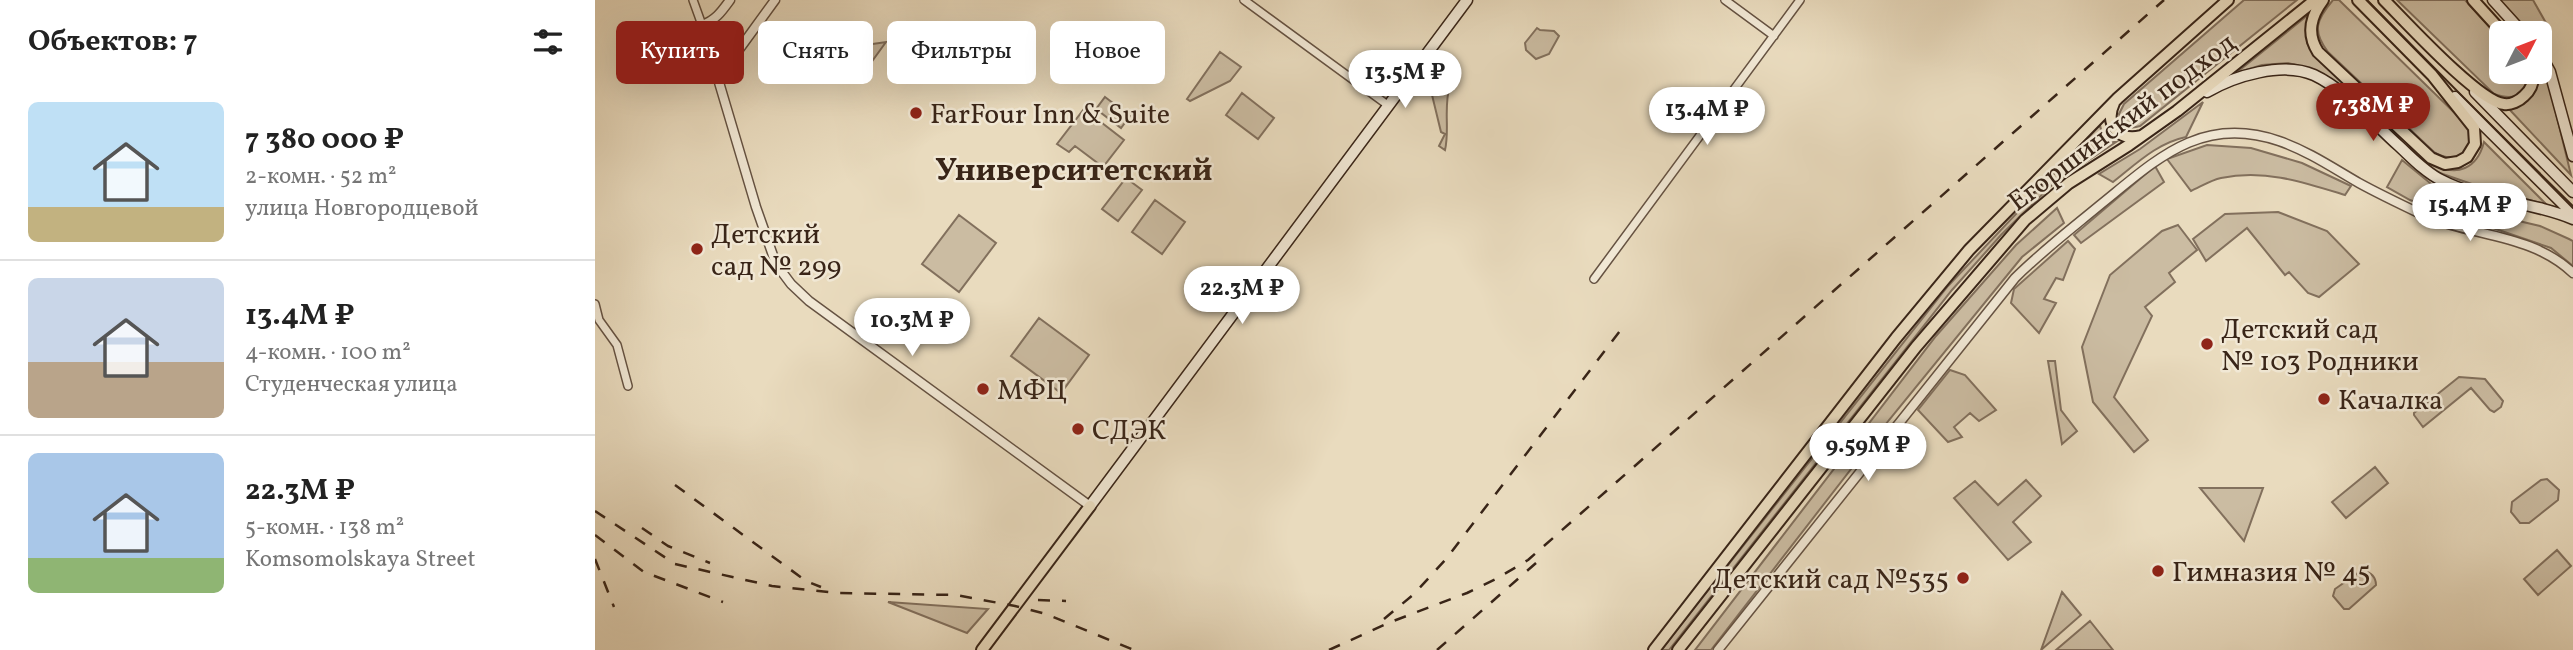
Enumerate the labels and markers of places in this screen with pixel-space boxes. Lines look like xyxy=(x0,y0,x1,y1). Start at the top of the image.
pin: 13.5M ₽ xyxy=(1340,50,1470,110)
pin: 7.38M ₽ xyxy=(2308,83,2438,143)
pin: 13.4M ₽ xyxy=(1642,88,1772,147)
place label: FarFour Inn & Suite xyxy=(930,96,1170,135)
marker: FarFour Inn & Suite xyxy=(908,105,924,121)
pin: 15.4M ₽ xyxy=(2405,184,2535,243)
place label: Детский сад № 299 xyxy=(711,216,841,287)
marker: Детский сад № 299 xyxy=(689,241,705,257)
pin: 22.3M ₽ xyxy=(1177,266,1307,326)
pin: 10.3M ₽ xyxy=(847,298,977,358)
place label: Детский сад № 103 Родники xyxy=(2221,311,2419,382)
marker: Детский сад № 103 Родники xyxy=(2199,336,2215,352)
place label: МФЦ xyxy=(997,372,1068,411)
marker: МФЦ xyxy=(975,381,991,397)
place label: Качалка xyxy=(2338,382,2443,421)
marker: Качалка xyxy=(2316,391,2332,407)
place label: СДЭК xyxy=(1092,412,1166,451)
marker: СДЭК xyxy=(1070,421,1086,437)
pin: 9.59M ₽ xyxy=(1803,424,1933,483)
place label: Гимназия № 45 xyxy=(2172,554,2371,593)
place label: Детский сад №535 xyxy=(1713,561,1949,600)
marker: Гимназия № 45 xyxy=(2150,563,2166,579)
marker: Детский сад №535 xyxy=(1955,570,1971,586)

